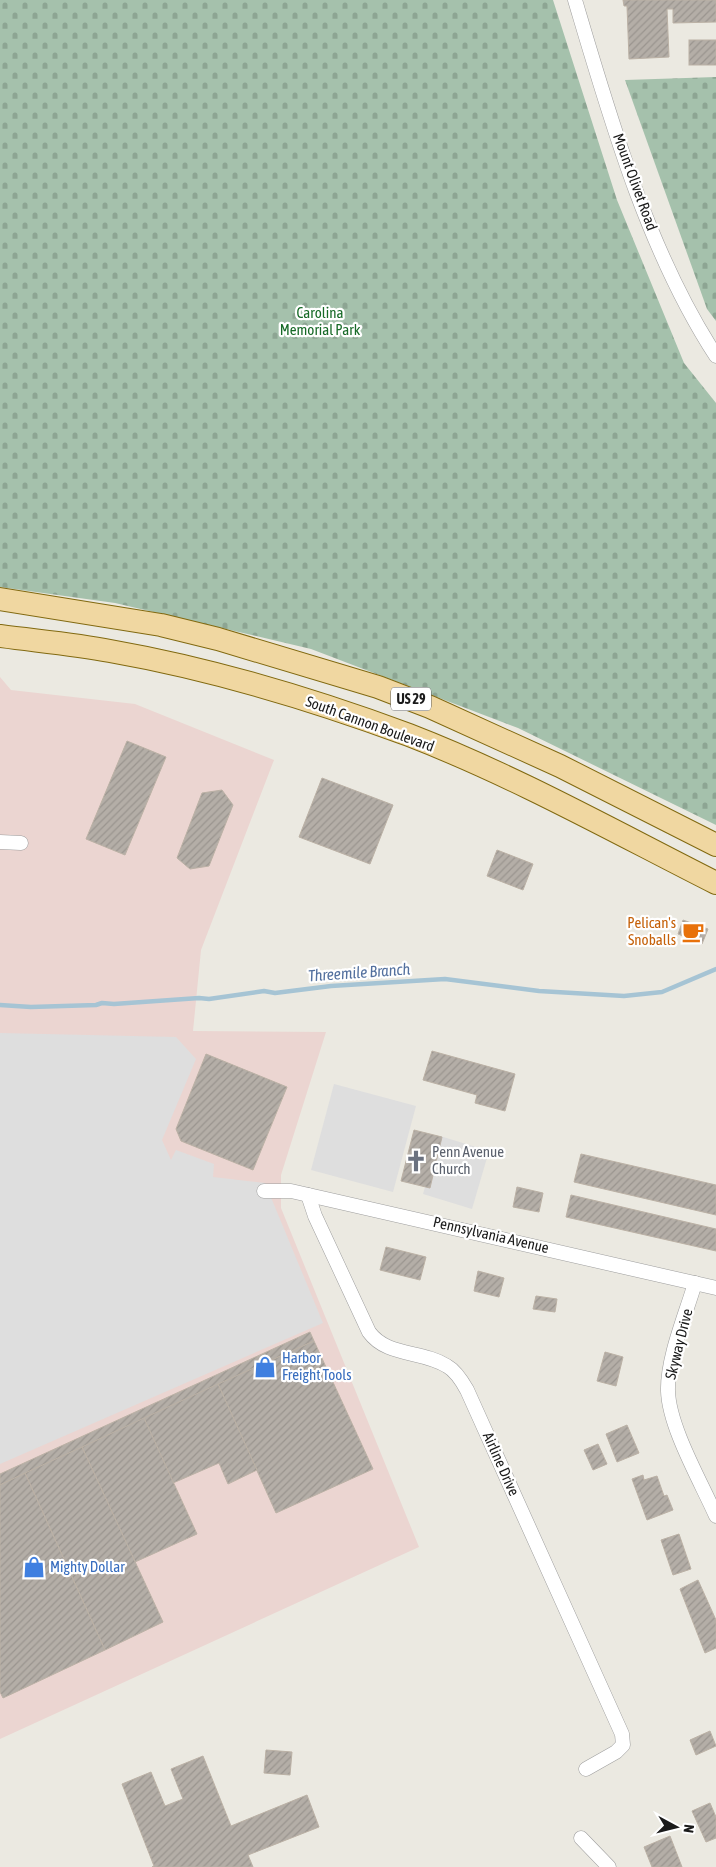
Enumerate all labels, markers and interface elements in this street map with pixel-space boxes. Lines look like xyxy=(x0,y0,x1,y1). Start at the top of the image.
street label: Mount Olivet Road xyxy=(610,131,661,233)
park label: Carolina Memorial Park xyxy=(280,304,361,338)
road number: US 29 xyxy=(391,688,431,711)
street label: South Cannon Boulevard xyxy=(304,692,437,755)
place label: Pelican's Snoballs xyxy=(627,914,676,948)
cafe icon: Pelican's Snoballs xyxy=(680,919,706,945)
water label: Threemile Branch xyxy=(307,959,411,985)
place label: Penn Avenue Church xyxy=(432,1143,504,1177)
church icon: Penn Avenue Church xyxy=(403,1148,429,1174)
street label: Pennsylvania Avenue xyxy=(432,1213,551,1256)
street label: Skyway Drive xyxy=(662,1307,696,1381)
place label: Harbor Freight Tools xyxy=(282,1349,352,1383)
shop icon: Harbor Freight Tools xyxy=(252,1354,278,1380)
street label: Airline Drive xyxy=(480,1429,523,1498)
shop icon: Mighty Dollar xyxy=(21,1554,47,1580)
place label: Mighty Dollar xyxy=(50,1558,125,1575)
north arrow xyxy=(651,1802,701,1852)
text: N xyxy=(680,1824,697,1834)

